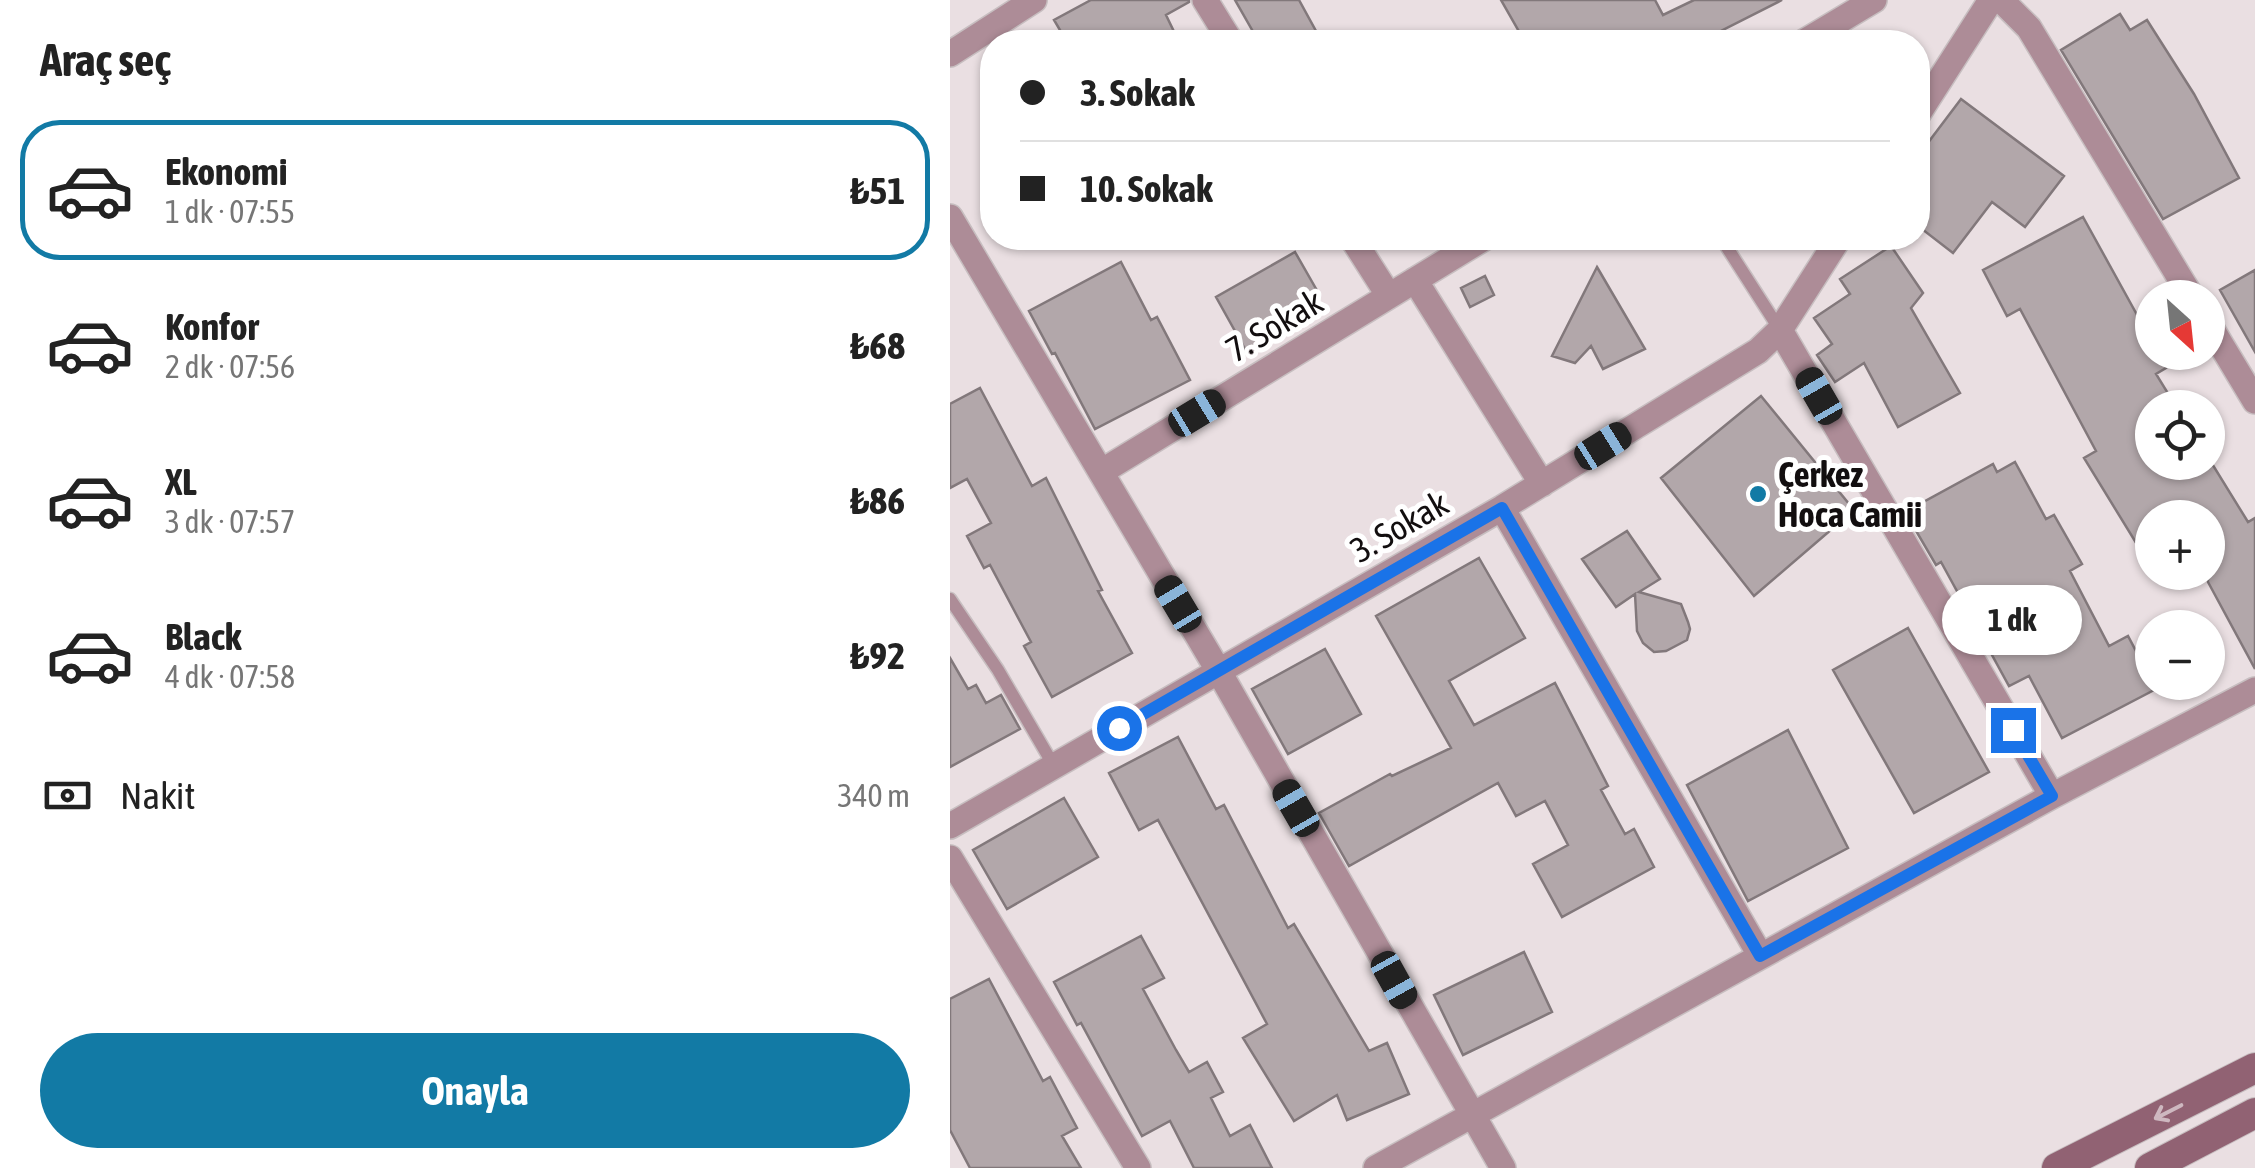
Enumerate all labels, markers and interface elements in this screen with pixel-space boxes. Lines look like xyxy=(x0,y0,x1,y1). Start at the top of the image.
text: Araç seç xyxy=(40,34,171,86)
text: 3. Sokak xyxy=(1080,71,1195,114)
icon: car xyxy=(45,145,135,235)
text: Ekonomi xyxy=(165,150,287,193)
text: 10. Sokak xyxy=(1080,167,1213,210)
text: ₺51 xyxy=(850,169,905,212)
text: 1 dk · 07:55 xyxy=(165,193,295,230)
north arrow xyxy=(2135,280,2225,370)
map controls xyxy=(2135,280,2225,700)
street label: 7. Sokak xyxy=(1218,281,1330,369)
icon: car xyxy=(45,300,135,390)
text: Konfor xyxy=(165,305,259,348)
text: ₺68 xyxy=(850,324,905,367)
text: 2 dk · 07:56 xyxy=(165,348,295,385)
car xyxy=(1791,363,1847,429)
car xyxy=(1164,385,1230,441)
button: locate xyxy=(2135,390,2225,480)
car xyxy=(1570,417,1636,475)
place label: Çerkez Hoca Camii xyxy=(1778,454,1922,534)
icon: car xyxy=(45,455,135,545)
text: XL xyxy=(165,460,197,503)
text: ₺86 xyxy=(850,479,905,522)
street label: 3. Sokak xyxy=(1343,482,1455,570)
marker: Çerkez Hoca Camii xyxy=(1747,483,1769,505)
button: + xyxy=(2135,500,2225,590)
text: 3 dk · 07:57 xyxy=(165,503,295,540)
car xyxy=(1150,571,1206,637)
callout: 1 dk xyxy=(1943,585,2083,655)
text: 1 dk xyxy=(1988,601,2036,638)
icon: car xyxy=(45,610,135,700)
button: − xyxy=(2135,610,2225,700)
text: Black xyxy=(165,615,242,658)
text: ₺92 xyxy=(850,634,905,677)
text: 4 dk · 07:58 xyxy=(165,658,295,695)
route start xyxy=(1097,706,1142,751)
route end xyxy=(1991,708,2036,753)
icon: cash xyxy=(40,768,95,823)
text: Nakit xyxy=(120,774,195,817)
car xyxy=(1268,775,1324,841)
text: 340 m xyxy=(837,777,910,814)
car xyxy=(1366,946,1422,1014)
button: Onayla xyxy=(40,1033,910,1148)
one-way arrow xyxy=(2154,1103,2183,1122)

